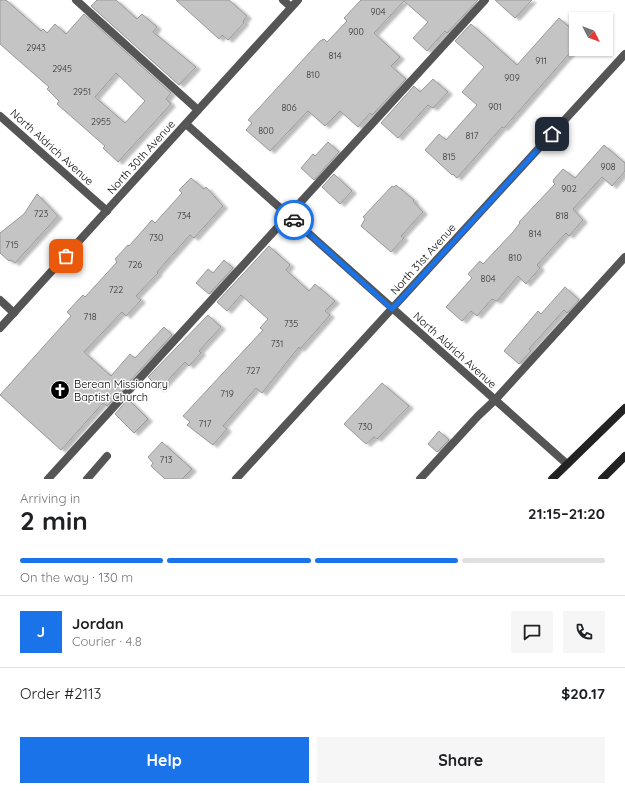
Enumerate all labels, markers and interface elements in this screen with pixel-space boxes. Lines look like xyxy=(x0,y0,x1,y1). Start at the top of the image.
house number: 904 xyxy=(370,6,386,17)
north arrow xyxy=(569,12,613,56)
map controls xyxy=(569,12,613,56)
house number: 900 xyxy=(348,26,364,37)
house number: 2943 xyxy=(26,42,46,53)
house number: 814 xyxy=(329,50,342,61)
house number: 911 xyxy=(535,55,547,66)
house number: 2945 xyxy=(52,63,72,74)
house number: 810 xyxy=(306,69,320,80)
house number: 909 xyxy=(504,72,520,83)
house number: 2951 xyxy=(73,86,91,97)
house number: 901 xyxy=(488,101,502,112)
house number: 806 xyxy=(281,102,297,113)
street label: North Aldrich Avenue xyxy=(7,106,97,188)
house number: 2955 xyxy=(91,116,111,127)
street label: North 30th Avenue xyxy=(104,117,178,197)
pin xyxy=(535,117,569,151)
icon: home xyxy=(541,123,563,145)
house number: 800 xyxy=(258,125,274,136)
house number: 817 xyxy=(466,130,479,141)
house number: 815 xyxy=(442,151,456,162)
house number: 908 xyxy=(600,161,616,172)
house number: 902 xyxy=(561,183,577,194)
courier xyxy=(274,200,314,240)
house number: 723 xyxy=(34,208,48,219)
icon: car xyxy=(283,209,305,231)
house number: 734 xyxy=(177,210,191,221)
house number: 818 xyxy=(555,210,569,221)
street label: North 31st Avenue xyxy=(387,220,459,298)
house number: 814 xyxy=(529,228,542,239)
house number: 730 xyxy=(149,232,163,243)
house number: 715 xyxy=(5,239,19,250)
pin xyxy=(49,239,83,273)
icon: bag xyxy=(55,245,77,267)
house number: 810 xyxy=(508,252,522,263)
house number: 726 xyxy=(128,259,142,270)
house number: 804 xyxy=(481,273,496,284)
house number: 722 xyxy=(109,284,123,295)
street label: North Aldrich Avenue xyxy=(410,309,500,391)
house number: 718 xyxy=(83,311,97,322)
house number: 735 xyxy=(284,318,298,329)
house number: 731 xyxy=(271,338,283,349)
house number: 727 xyxy=(246,365,260,376)
place label: Berean Missionary Baptist Church xyxy=(74,377,168,404)
church icon: Berean Missionary Baptist Church xyxy=(49,379,71,401)
house number: 719 xyxy=(220,388,234,399)
house number: 717 xyxy=(199,418,212,429)
house number: 730 xyxy=(358,421,372,432)
house number: 713 xyxy=(159,454,173,465)
text: Arriving in xyxy=(20,490,80,506)
text: 2 min xyxy=(20,504,88,537)
text: 21:15–21:20 xyxy=(528,504,605,523)
text: On the way · 130 m xyxy=(20,569,133,585)
button: chat xyxy=(511,611,553,653)
button: phone xyxy=(563,611,605,653)
text: Jordan xyxy=(72,614,124,633)
text: J xyxy=(37,622,45,641)
text: Courier · 4.8 xyxy=(72,633,142,649)
text: Order #2113 xyxy=(20,684,101,703)
text: $20.17 xyxy=(561,684,605,703)
button: Help xyxy=(20,737,309,783)
button: Share xyxy=(317,737,605,783)

